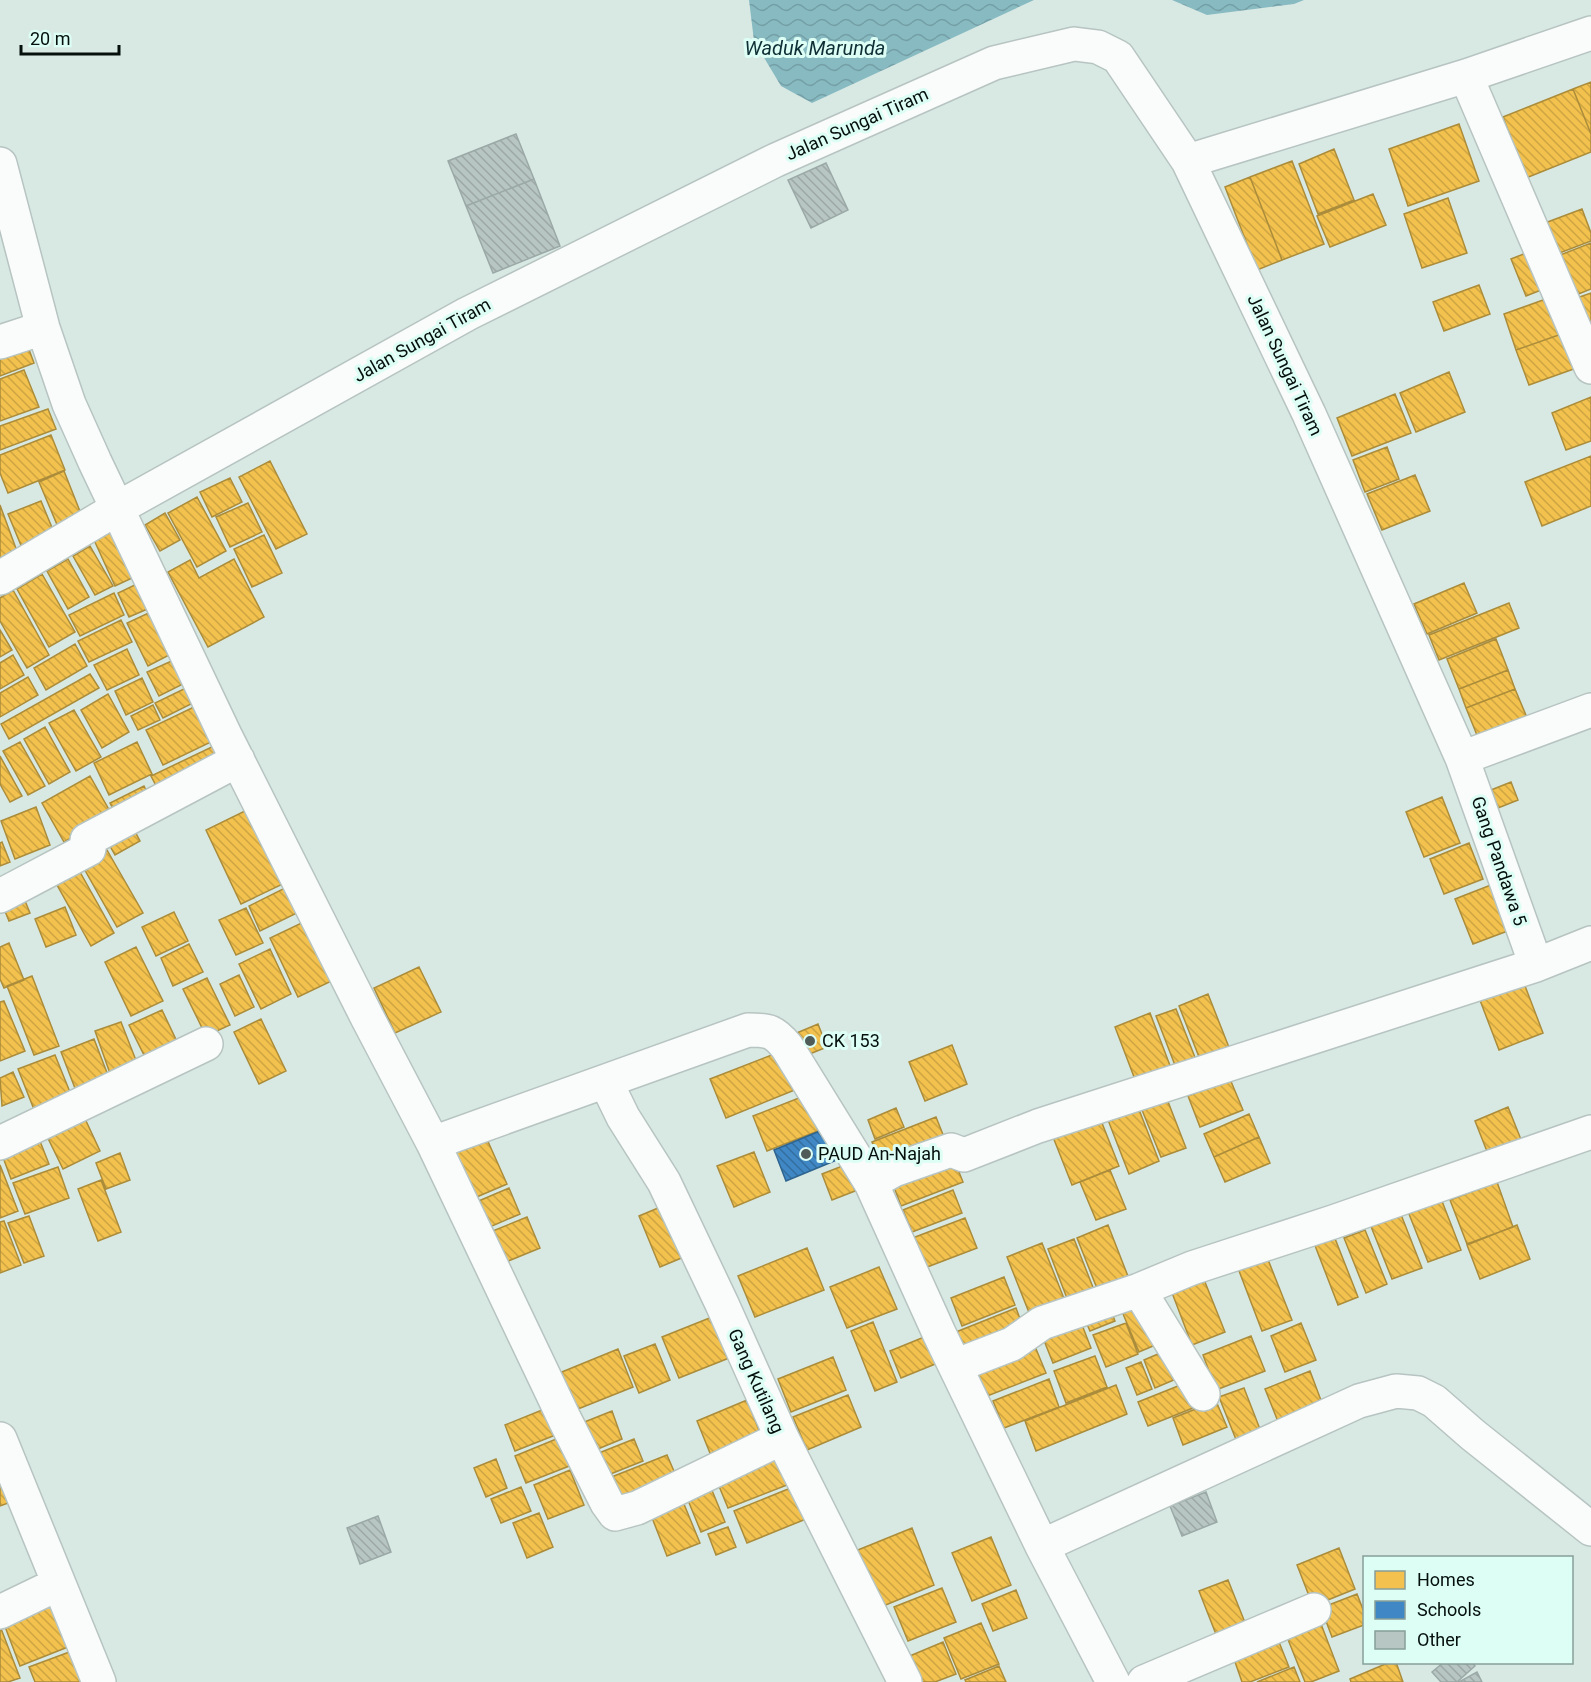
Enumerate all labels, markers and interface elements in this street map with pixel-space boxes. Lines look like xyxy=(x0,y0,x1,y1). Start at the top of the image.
scale bar xyxy=(21,18,118,56)
text: 20 m xyxy=(30,28,70,49)
water label: Waduk Marunda xyxy=(745,36,885,60)
street label: Jalan Sungai Tiram xyxy=(782,83,931,164)
street label: Jalan Sungai Tiram xyxy=(1243,291,1327,439)
street label: Jalan Sungai Tiram xyxy=(349,293,494,386)
street label: Gang Pandawa 5 xyxy=(1468,793,1531,928)
place label: CK 153 xyxy=(822,1030,880,1051)
marker: CK 153 xyxy=(803,1034,817,1048)
place label: PAUD An-Najah xyxy=(818,1143,941,1164)
marker: PAUD An-Najah xyxy=(799,1147,813,1161)
street label: Gang Kutilang xyxy=(724,1325,789,1436)
legend xyxy=(1363,1556,1573,1664)
text: Homes xyxy=(1417,1569,1475,1590)
text: Schools xyxy=(1417,1599,1481,1620)
text: Other xyxy=(1417,1629,1461,1650)

